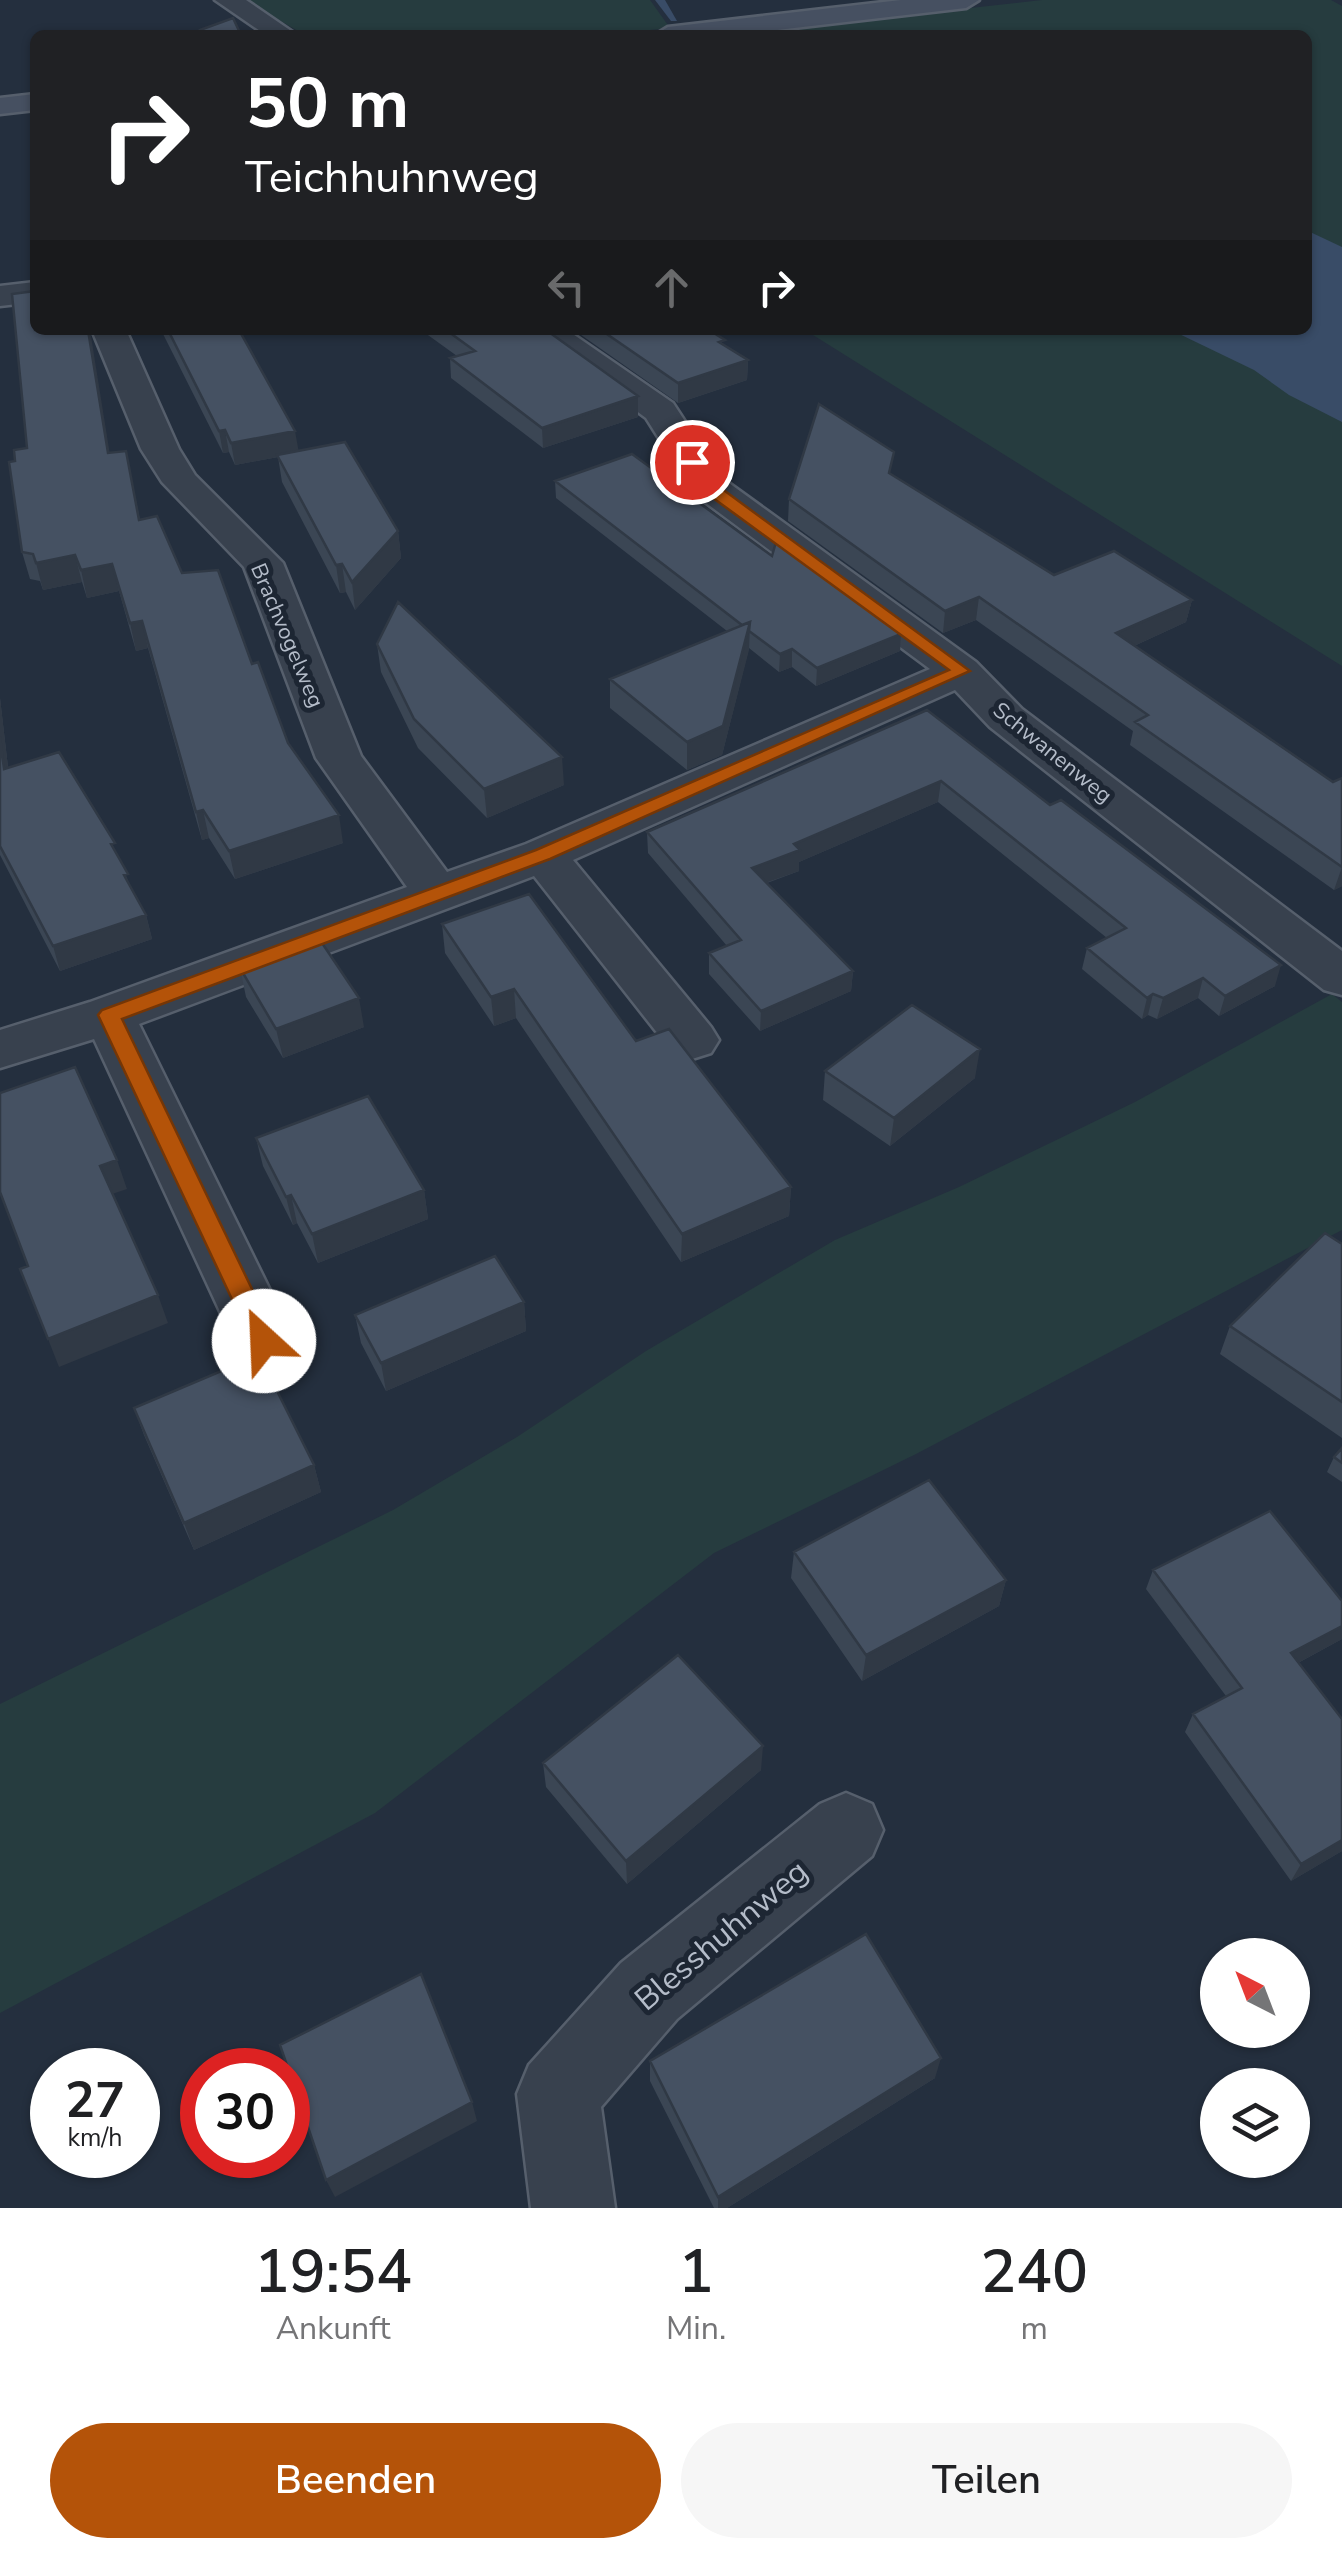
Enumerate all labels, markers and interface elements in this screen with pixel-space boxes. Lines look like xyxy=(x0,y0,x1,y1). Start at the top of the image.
text: 50 m xyxy=(245,56,409,152)
icon: right xyxy=(80,70,210,200)
text: Teichhuhnweg xyxy=(245,147,539,208)
icon: left xyxy=(539,260,594,315)
icon: ahead xyxy=(644,260,699,315)
icon: right xyxy=(749,260,804,315)
pin xyxy=(650,420,735,505)
icon: arrive xyxy=(665,435,720,490)
street label: Brachvogelweg xyxy=(243,559,331,712)
street label: Schwanenweg xyxy=(986,695,1118,810)
position arrow xyxy=(212,1289,316,1393)
street label: Blesshuhnweg xyxy=(626,1850,817,2020)
north arrow xyxy=(1200,1938,1310,2048)
map controls xyxy=(1200,1938,1310,2178)
speed limit sign: 30 xyxy=(180,2048,310,2178)
text: 27 xyxy=(65,2066,125,2135)
button: layers xyxy=(1200,2068,1310,2178)
text: km/h xyxy=(67,2121,123,2155)
text: 19:54 xyxy=(254,2231,412,2313)
text: 1 xyxy=(678,2231,714,2313)
text: 240 xyxy=(980,2231,1088,2313)
text: Ankunft xyxy=(276,2307,390,2350)
text: Min. xyxy=(666,2307,726,2350)
text: m xyxy=(1020,2307,1048,2350)
button: Beenden xyxy=(50,2423,661,2538)
button: Teilen xyxy=(681,2423,1292,2538)

